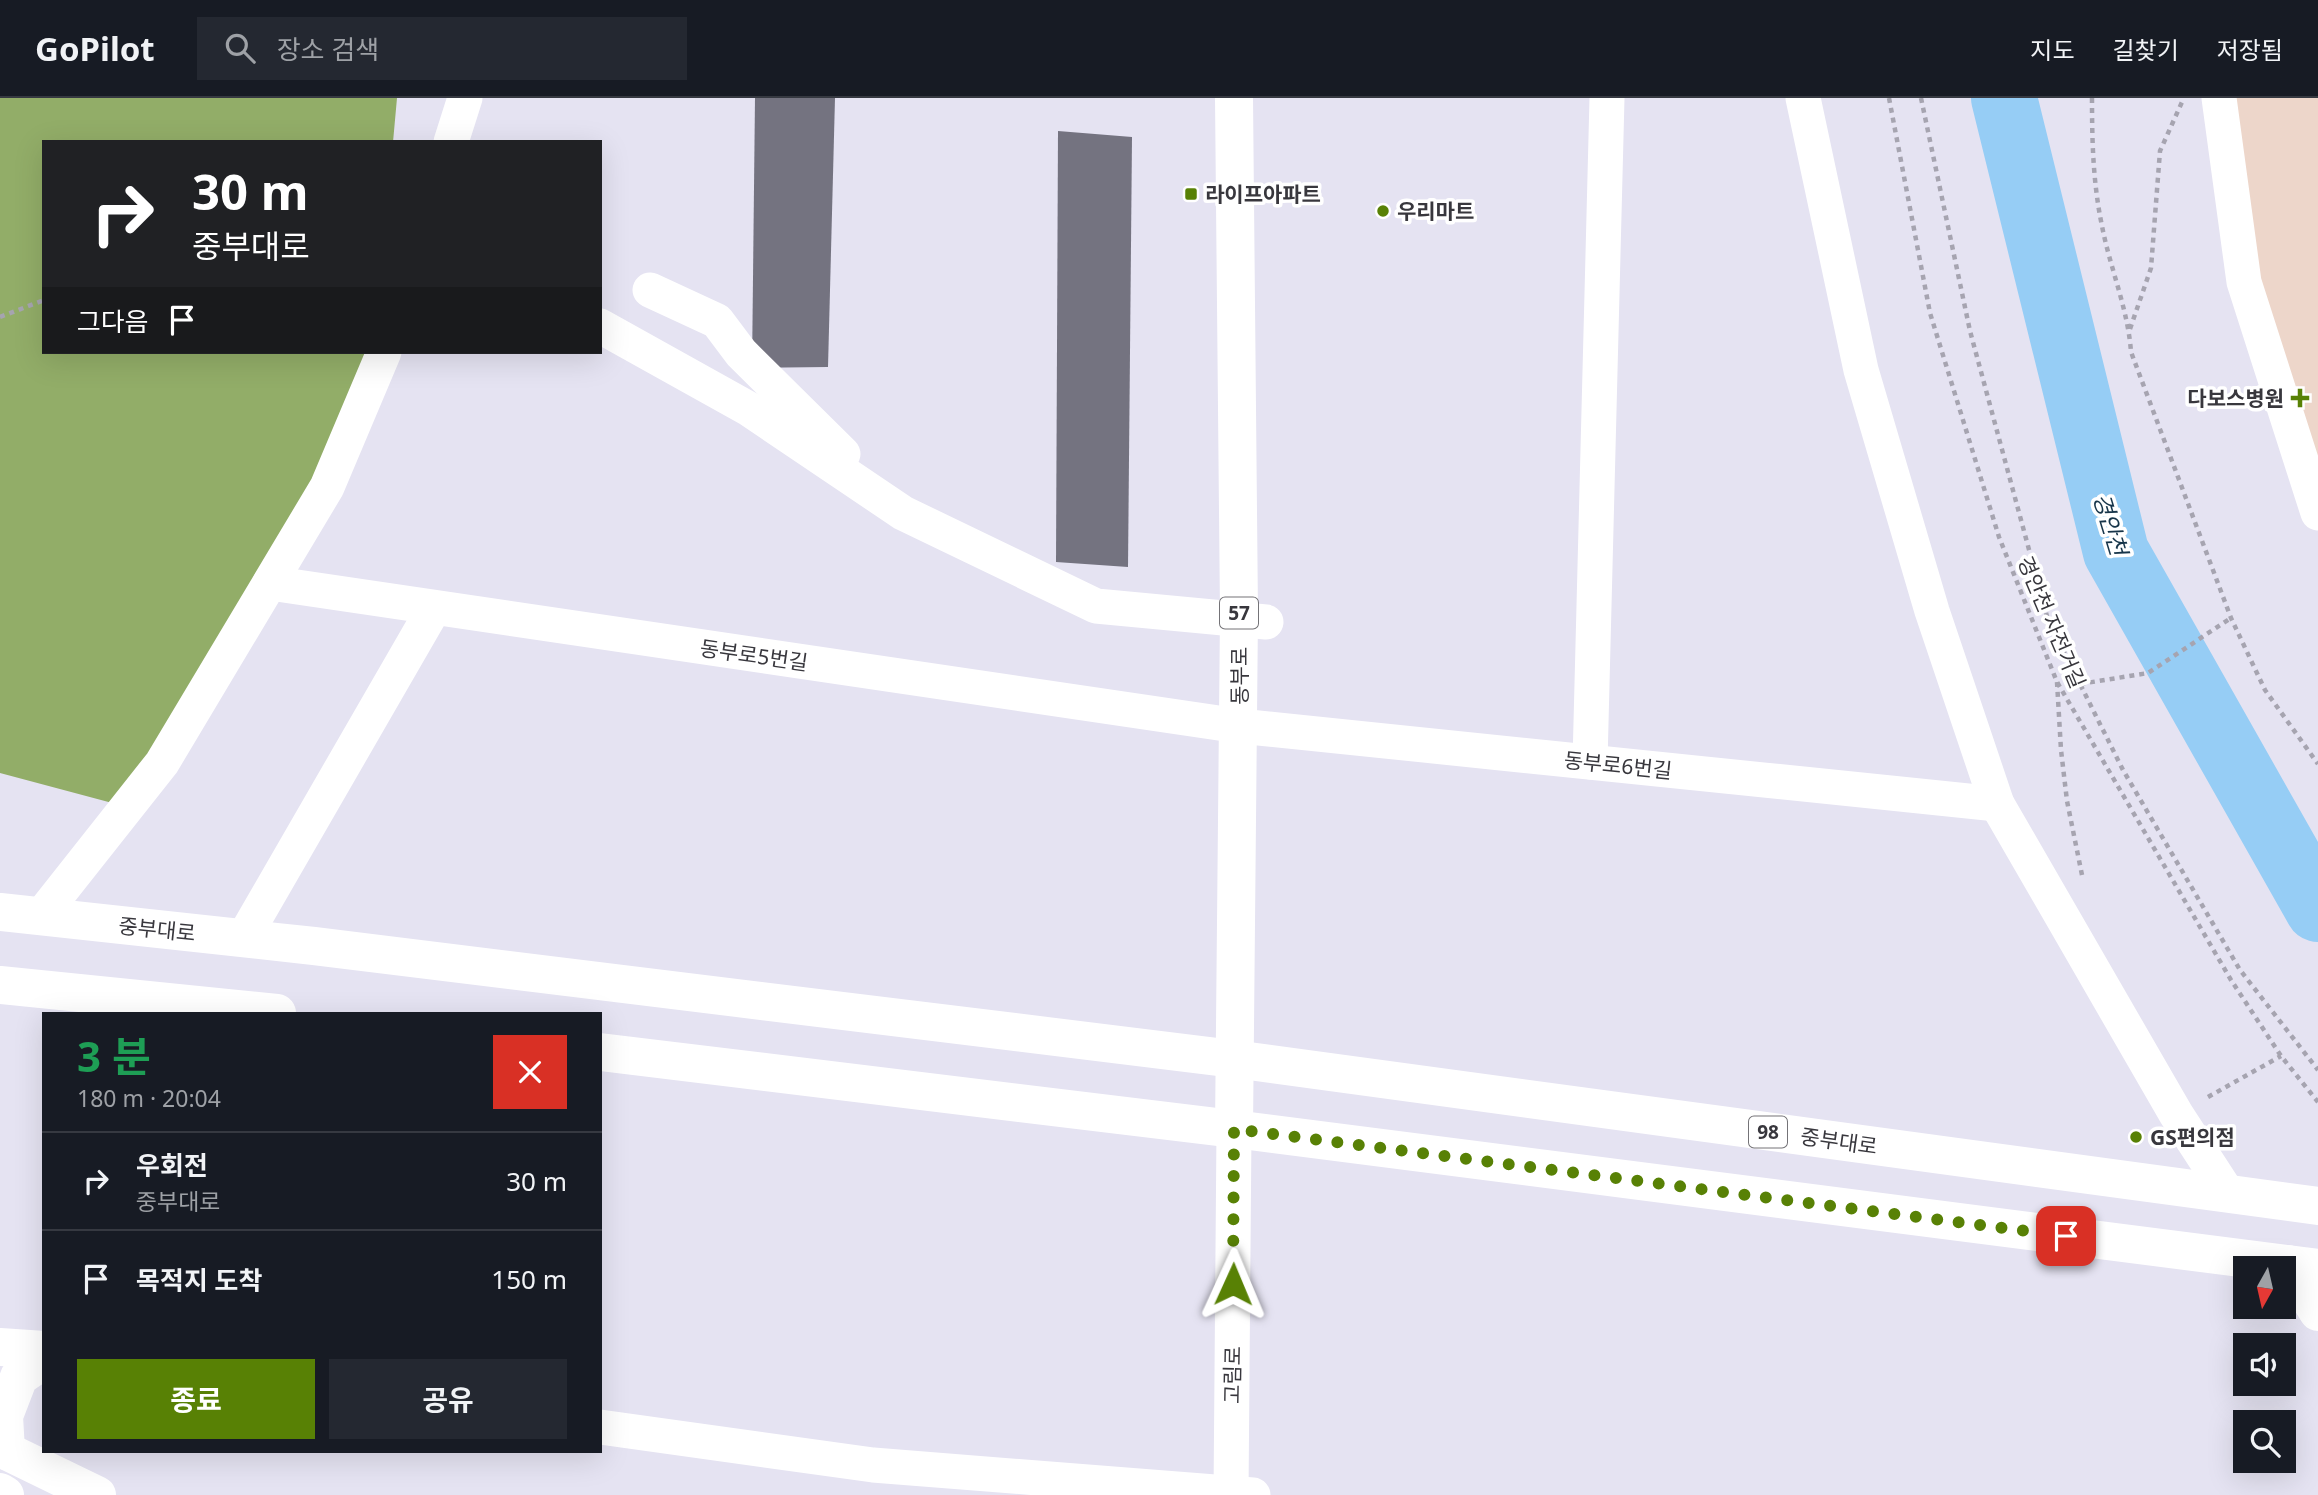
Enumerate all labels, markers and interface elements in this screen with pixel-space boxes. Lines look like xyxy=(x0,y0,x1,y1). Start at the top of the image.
search box xyxy=(197,17,687,80)
text: GoPilot xyxy=(35,26,155,71)
icon: search xyxy=(221,29,259,67)
text: 장소 검색 xyxy=(277,31,379,67)
text: 지도 xyxy=(2030,33,2075,66)
text: 길찾기 xyxy=(2113,33,2179,66)
text: 저장됨 xyxy=(2217,33,2283,66)
text: 30 m xyxy=(192,158,309,224)
icon: right xyxy=(77,168,168,259)
place label: 라이프아파트 xyxy=(1205,180,1321,208)
marker: 라이프아파트 xyxy=(1183,186,1199,202)
place label: 우리마트 xyxy=(1397,197,1474,225)
marker: 우리마트 xyxy=(1375,203,1391,219)
text: 중부대로 xyxy=(192,224,310,267)
icon: arrive xyxy=(163,301,201,339)
text: 그다음 xyxy=(77,303,149,339)
place label: 다보스병원 xyxy=(2187,384,2284,412)
marker: 다보스병원 xyxy=(2290,388,2310,408)
water label: 경안천 xyxy=(2086,489,2136,562)
street label: 경안천 자전거길 xyxy=(2012,552,2092,692)
road number: 57 xyxy=(1220,598,1258,628)
street label: 동부로5번길 xyxy=(698,634,810,676)
street label: 동부로 xyxy=(1225,647,1253,705)
street label: 동부로6번길 xyxy=(1563,745,1673,785)
street label: 중부대로 xyxy=(117,911,197,947)
text: 3 분 xyxy=(77,1027,151,1084)
button: close xyxy=(493,1035,567,1109)
text: 180 m · 20:04 xyxy=(77,1082,221,1114)
road number: 98 xyxy=(1749,1116,1787,1148)
street label: 중부대로 xyxy=(1799,1122,1879,1160)
place label: GS편의점 xyxy=(2150,1123,2235,1151)
marker: GS편의점 xyxy=(2128,1129,2144,1145)
text: 우회전 xyxy=(136,1147,208,1183)
icon: right xyxy=(77,1162,115,1200)
text: 30 m xyxy=(506,1163,567,1199)
text: 중부대로 xyxy=(136,1185,221,1217)
pin xyxy=(2036,1206,2096,1266)
icon: arrive xyxy=(2047,1217,2085,1255)
position arrow xyxy=(1196,1247,1270,1321)
north arrow xyxy=(2233,1256,2296,1320)
map controls xyxy=(2233,1256,2296,1473)
icon: arrive xyxy=(77,1260,115,1298)
text: 150 m xyxy=(491,1261,567,1297)
text: 목적지 도착 xyxy=(136,1262,262,1298)
button: sound xyxy=(2233,1333,2296,1396)
street label: 고림로 xyxy=(1217,1346,1247,1404)
button: 종료 xyxy=(77,1359,315,1439)
button: 공유 xyxy=(329,1359,567,1439)
button: search xyxy=(2233,1410,2296,1473)

